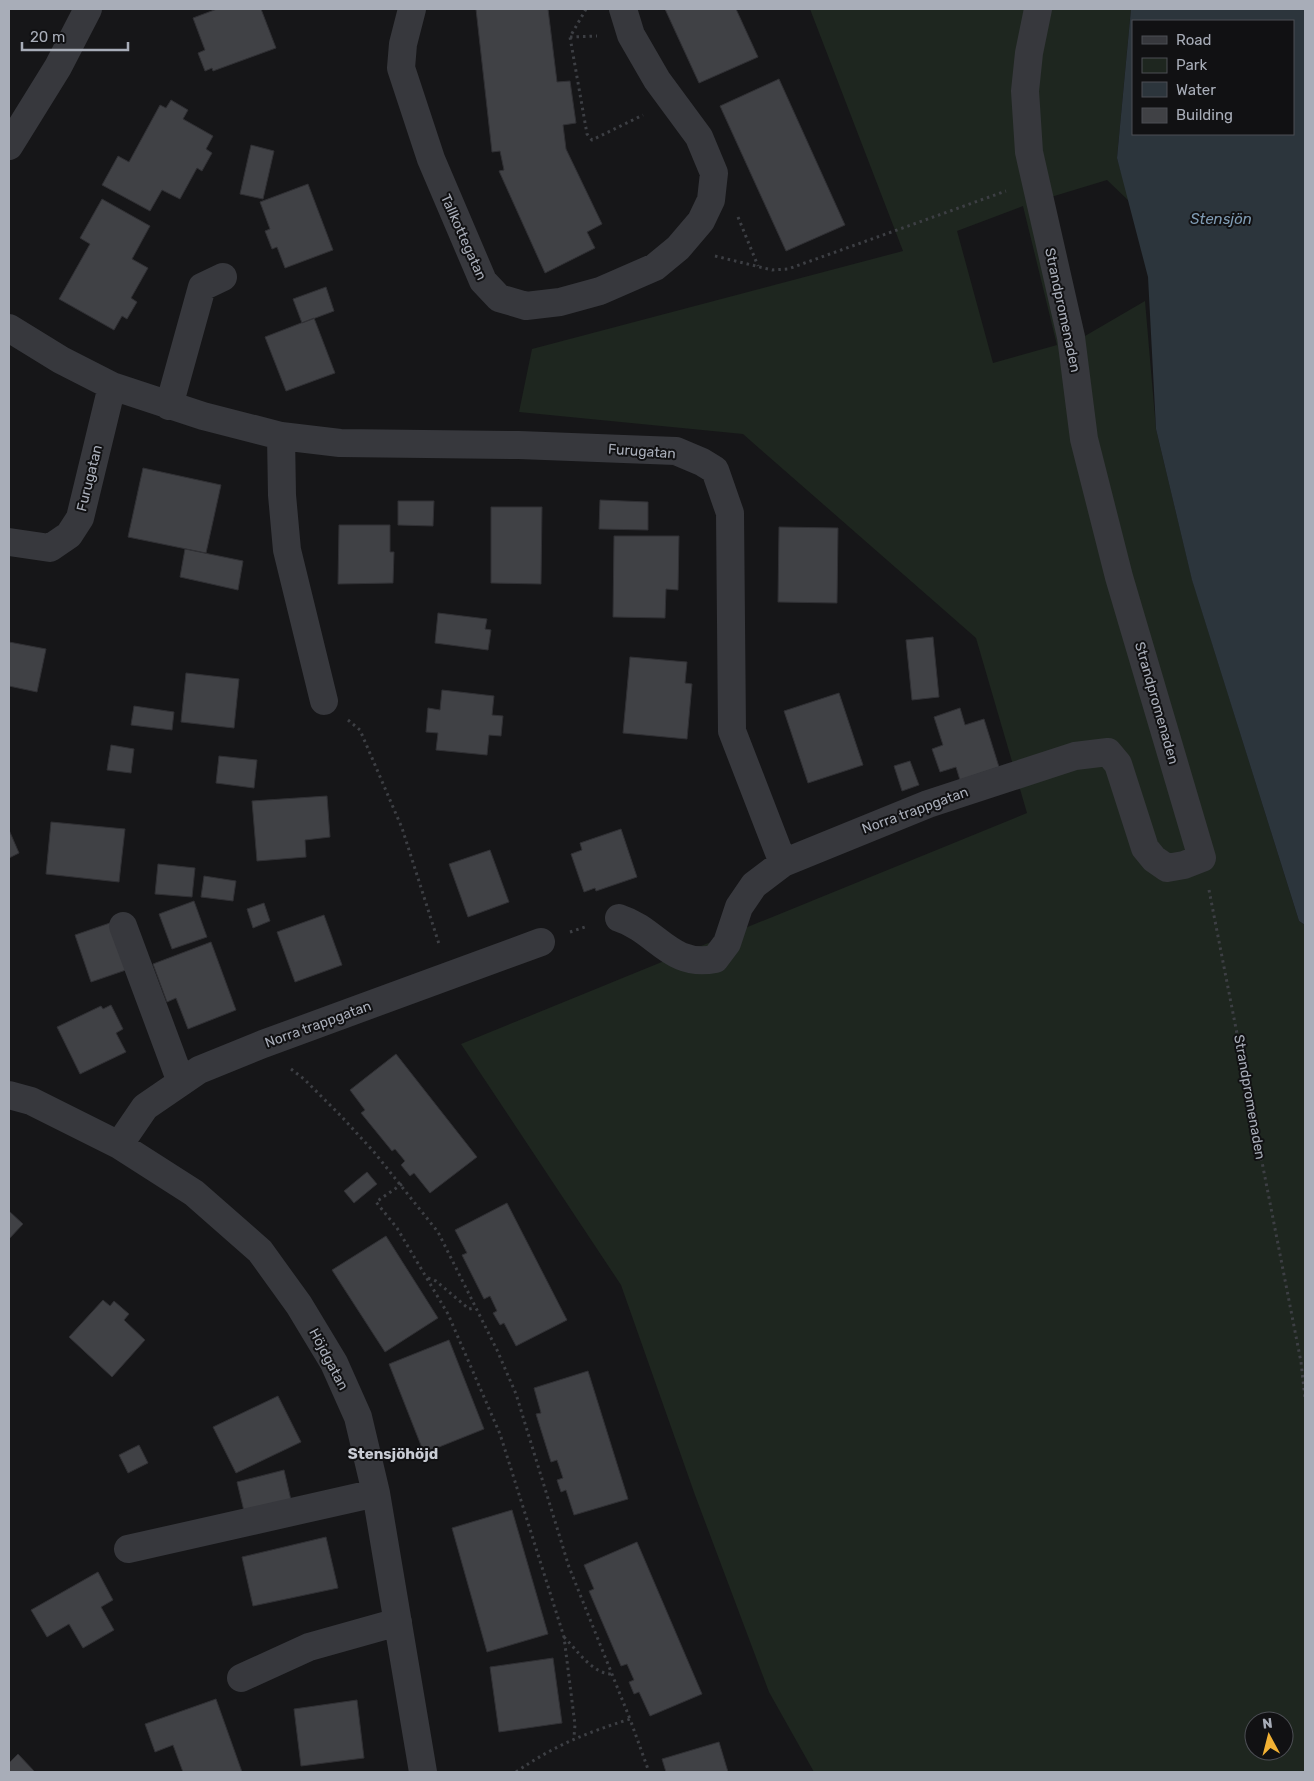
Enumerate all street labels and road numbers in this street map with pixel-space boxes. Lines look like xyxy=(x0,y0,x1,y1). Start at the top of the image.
street label: Tallkottegatan xyxy=(437,191,490,283)
street label: Strandpromenaden xyxy=(1041,246,1084,374)
street label: Furugatan xyxy=(607,441,676,462)
street label: Furugatan xyxy=(73,443,106,513)
street label: Strandpromenaden xyxy=(1131,640,1182,766)
street label: Norra trappgatan xyxy=(860,783,971,838)
street label: Norra trappgatan xyxy=(263,997,374,1052)
street label: Strandpromenaden xyxy=(1230,1033,1269,1161)
street label: Höjdgatan xyxy=(305,1325,352,1393)

